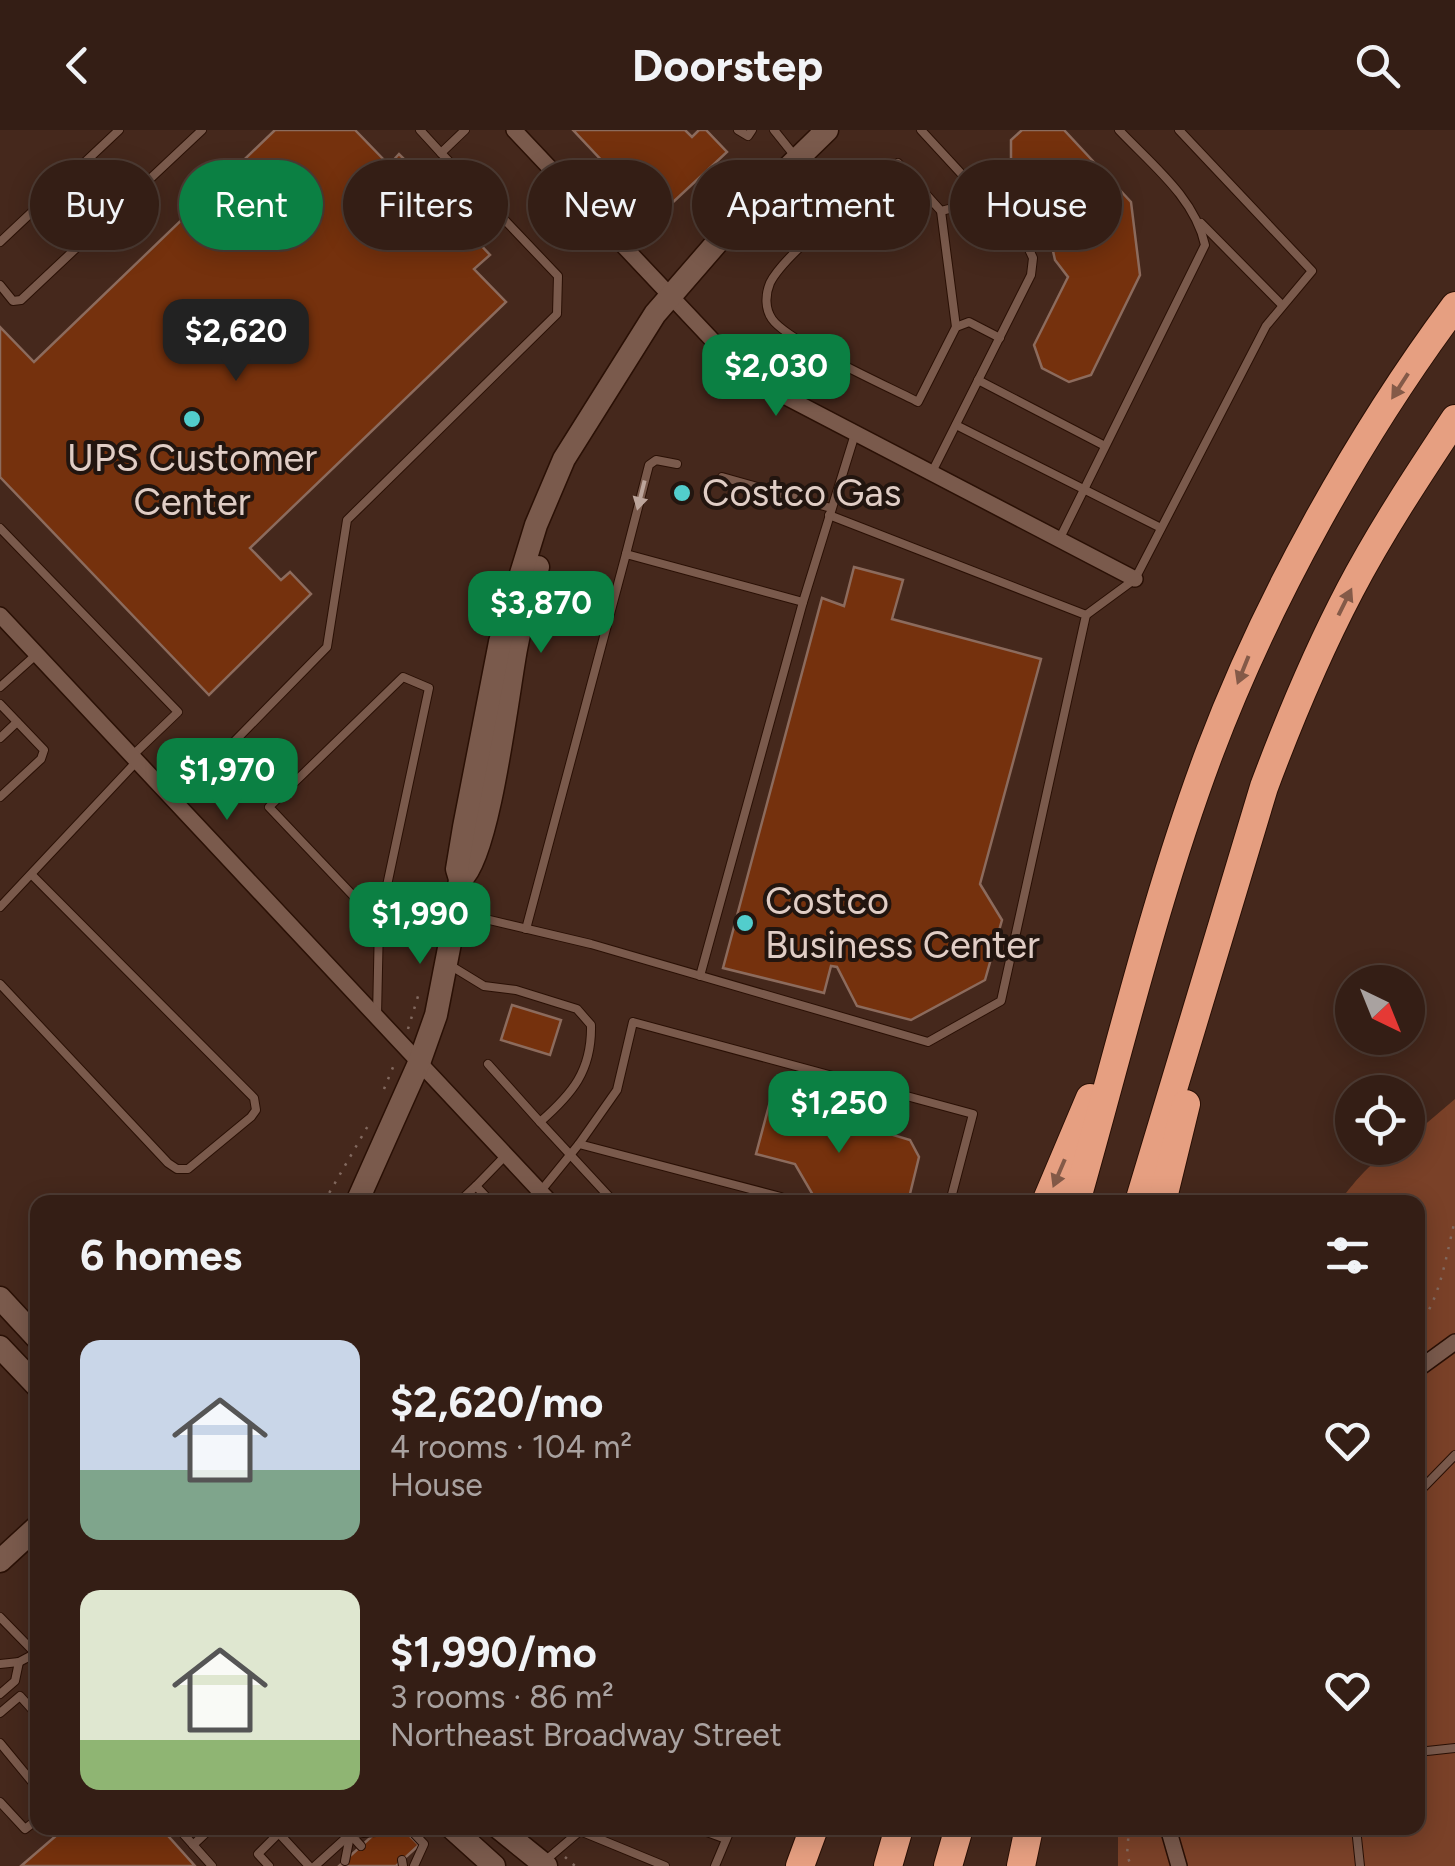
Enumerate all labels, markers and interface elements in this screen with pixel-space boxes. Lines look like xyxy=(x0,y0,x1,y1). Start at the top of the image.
icon: back xyxy=(50,38,105,93)
text: Doorstep xyxy=(632,38,823,92)
icon: search xyxy=(1350,38,1405,93)
chip: Buy xyxy=(30,160,159,250)
chip: Rent xyxy=(179,160,323,250)
chip: Filters xyxy=(343,160,508,250)
chip: New xyxy=(528,160,672,250)
chip: Apartment xyxy=(692,160,930,250)
chip: House xyxy=(950,160,1122,250)
pin: $2,620 xyxy=(155,299,317,384)
text: $2,620 xyxy=(185,312,287,350)
pin: $2,030 xyxy=(695,334,857,419)
text: $2,030 xyxy=(724,347,828,385)
one-way arrow xyxy=(1392,373,1410,400)
marker: UPS Customer Center xyxy=(181,408,203,430)
place label: UPS Customer Center xyxy=(67,435,317,525)
place label: Costco Gas xyxy=(702,470,901,516)
one-way arrow xyxy=(633,480,649,511)
marker: Costco Gas xyxy=(671,482,693,504)
pin: $3,870 xyxy=(460,571,622,656)
text: $3,870 xyxy=(490,584,592,622)
one-way arrow xyxy=(1336,587,1353,616)
one-way arrow xyxy=(1235,656,1251,685)
pin: $1,970 xyxy=(146,738,308,823)
text: $1,970 xyxy=(179,751,275,789)
place label: Costco Business Center xyxy=(765,878,1040,968)
pin: $1,990 xyxy=(339,882,501,967)
text: $1,990 xyxy=(371,895,469,933)
marker: Costco Business Center xyxy=(734,912,756,934)
north arrow xyxy=(1335,965,1425,1055)
map controls xyxy=(1335,965,1425,1165)
pin: $1,250 xyxy=(758,1071,920,1156)
button: locate xyxy=(1335,1075,1425,1165)
text: $1,250 xyxy=(790,1084,888,1122)
one-way arrow xyxy=(1050,1158,1066,1188)
icon: filters xyxy=(1320,1228,1375,1283)
text: 6 homes xyxy=(80,1230,242,1281)
text: $2,620/mo xyxy=(390,1377,603,1428)
icon: home xyxy=(160,1380,280,1500)
icon: heart xyxy=(1320,1413,1375,1468)
text: 4 rooms · 104 m² xyxy=(390,1428,632,1466)
text: House xyxy=(390,1466,483,1504)
text: $1,990/mo xyxy=(390,1627,597,1678)
icon: home xyxy=(160,1630,280,1750)
icon: heart xyxy=(1320,1663,1375,1718)
text: 3 rooms · 86 m² xyxy=(390,1678,614,1716)
text: Northeast Broadway Street xyxy=(390,1716,782,1754)

